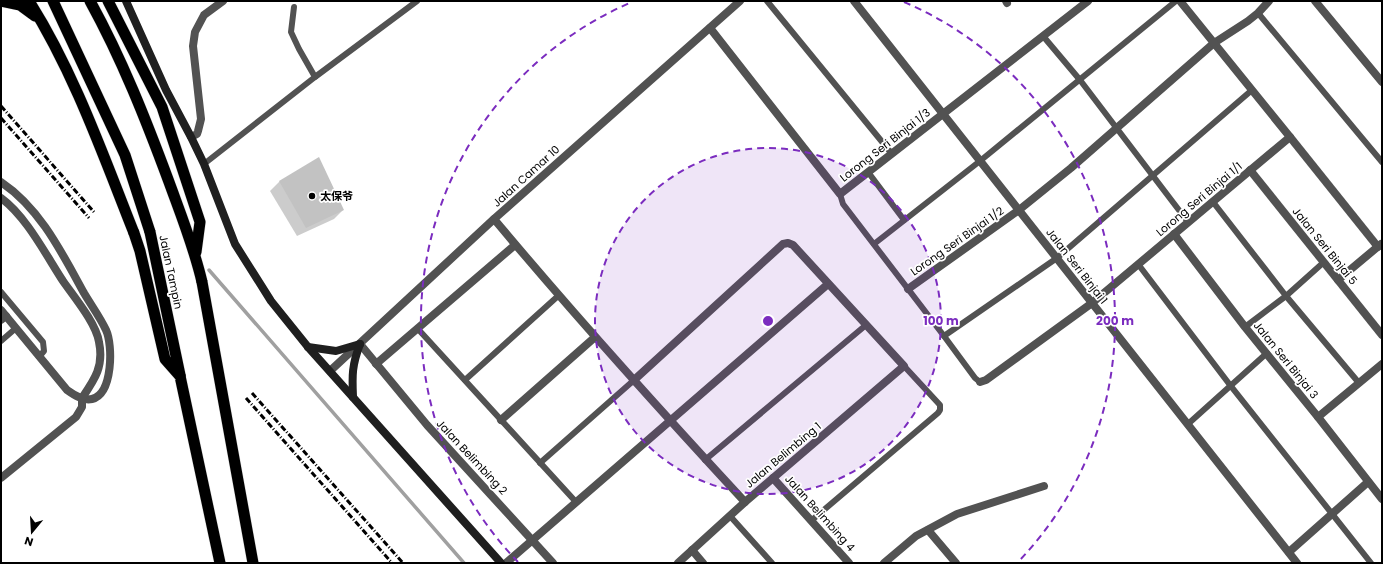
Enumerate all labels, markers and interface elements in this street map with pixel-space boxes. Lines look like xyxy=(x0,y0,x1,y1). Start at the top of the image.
street label: Lorong Seri Binjai 1/3 xyxy=(836,105,934,185)
street label: Jalan Camar 10 xyxy=(489,141,563,211)
street label: Lorong Seri Binjai 1/1 xyxy=(1153,158,1245,240)
place label: 太保爷 xyxy=(320,188,353,204)
marker: 太保爷 xyxy=(307,191,317,201)
street label: Lorong Seri Binjai 1/2 xyxy=(907,203,1007,279)
street label: Jalan Seri Binjai 5 xyxy=(1289,204,1361,288)
street label: Jalan Seri Binjai 1 xyxy=(1042,225,1112,307)
street label: Jalan Tampin xyxy=(155,234,187,310)
text: 100 m xyxy=(923,312,959,329)
text: 200 m xyxy=(1096,312,1134,329)
centre of rings xyxy=(761,314,775,328)
street label: Jalan Seri Binjai 3 xyxy=(1250,318,1322,402)
street label: Jalan Belimbing 2 xyxy=(433,416,511,498)
street label: Jalan Belimbing 1 xyxy=(742,418,824,492)
street label: Jalan Belimbing 4 xyxy=(781,471,859,555)
north arrow xyxy=(12,512,52,552)
text: N xyxy=(22,533,35,550)

